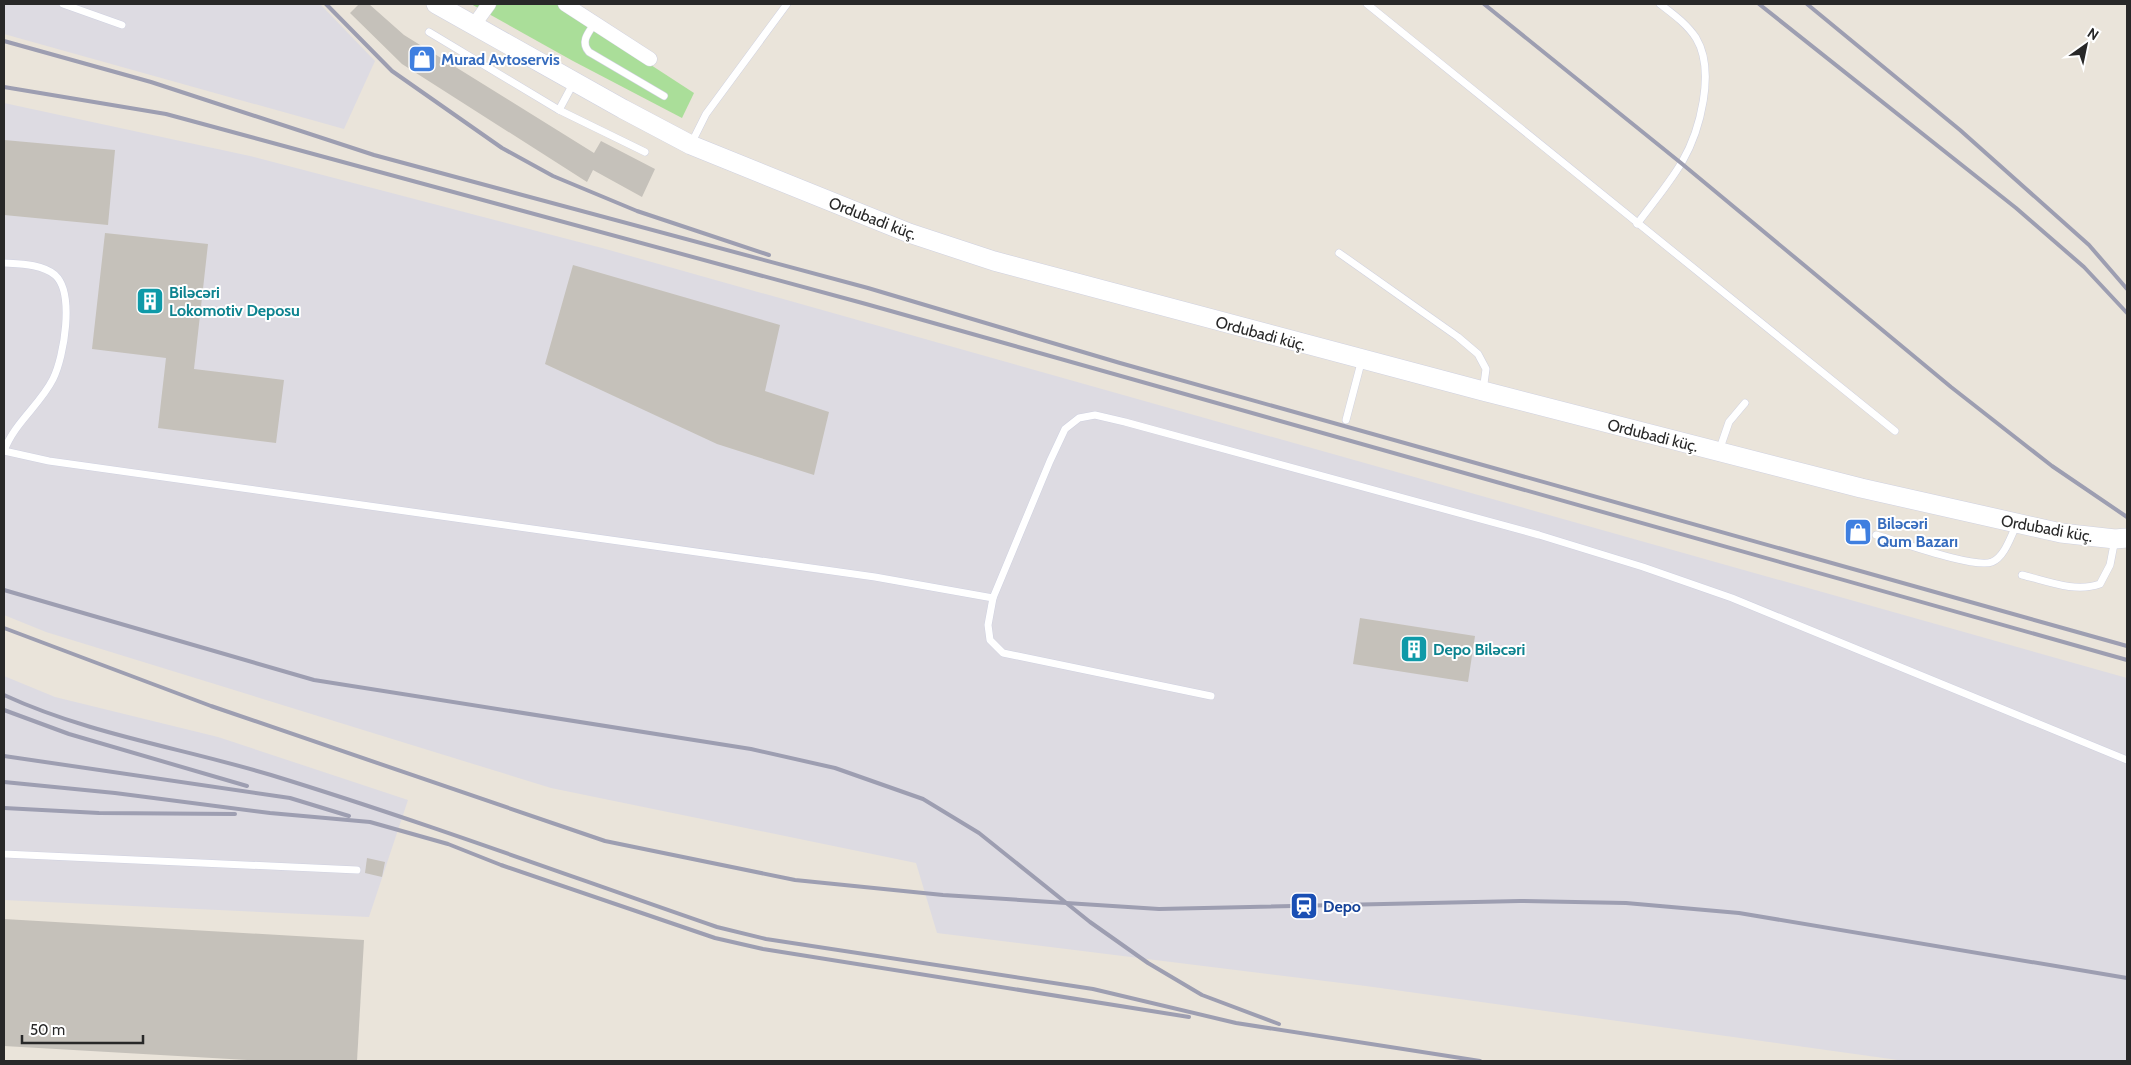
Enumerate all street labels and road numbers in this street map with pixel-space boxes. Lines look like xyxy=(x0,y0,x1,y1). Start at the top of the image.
street label: Ordubadi küç. xyxy=(826,193,920,244)
street label: Ordubadi küç. xyxy=(1214,312,1308,355)
street label: Ordubadi küç. xyxy=(1606,415,1700,456)
street label: Ordubadi küç. xyxy=(2000,511,2094,546)

